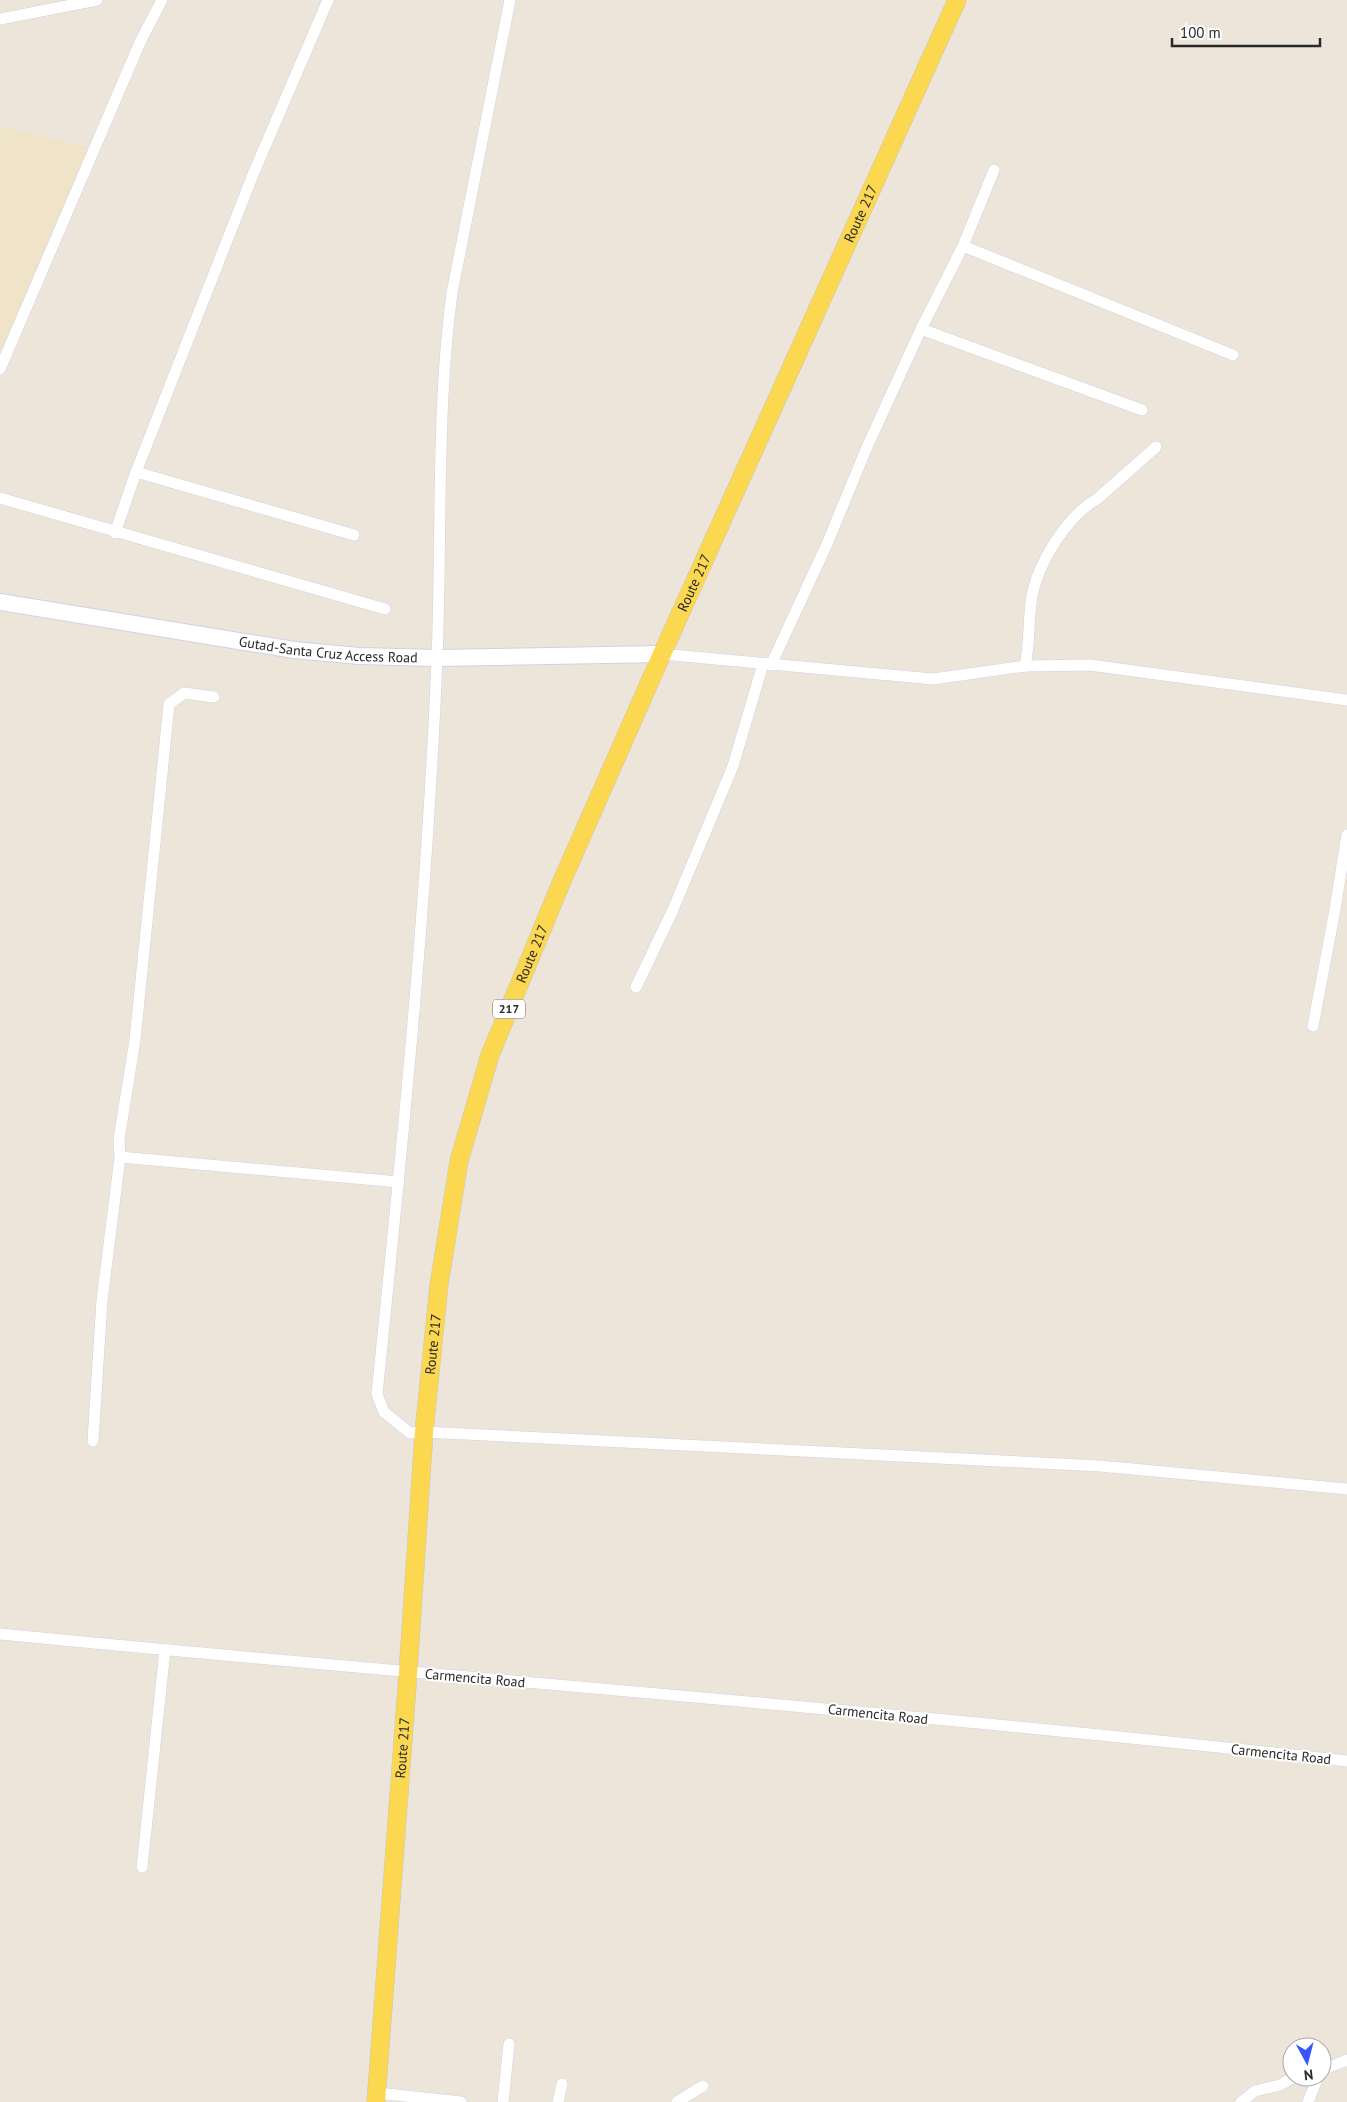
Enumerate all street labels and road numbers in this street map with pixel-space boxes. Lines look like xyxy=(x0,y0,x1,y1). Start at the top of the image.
street label: Route 217 xyxy=(840,182,881,245)
street label: Route 217 xyxy=(673,551,715,614)
street label: Gutad-Santa Cruz Access Road xyxy=(238,632,418,666)
street label: Route 217 xyxy=(512,922,552,986)
road number: 217 xyxy=(493,1000,525,1019)
street label: Route 217 xyxy=(421,1313,445,1375)
street label: Carmencita Road xyxy=(424,1665,526,1691)
street label: Carmencita Road xyxy=(827,1700,929,1728)
street label: Route 217 xyxy=(391,1717,414,1779)
street label: Carmencita Road xyxy=(1230,1740,1332,1768)

